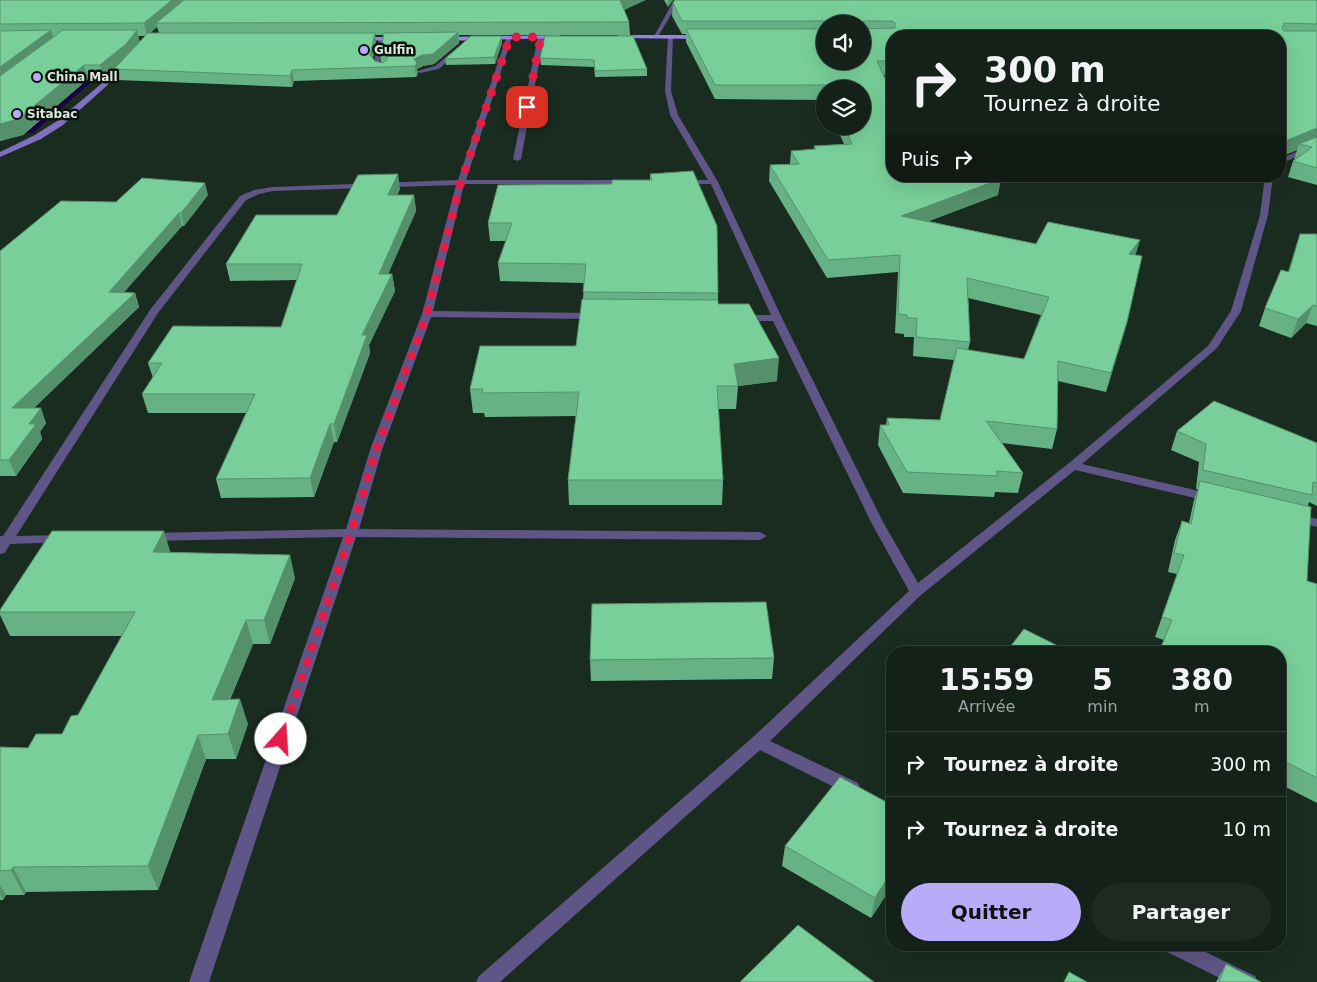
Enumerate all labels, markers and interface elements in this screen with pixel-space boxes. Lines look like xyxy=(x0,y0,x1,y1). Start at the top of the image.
map controls xyxy=(816,15,871,135)
button: sound xyxy=(816,15,871,70)
place label: Gulfin xyxy=(374,43,414,57)
marker: Gulfin xyxy=(358,44,370,56)
icon: right xyxy=(901,50,966,115)
text: 300 m xyxy=(984,50,1106,90)
place label: China Mall xyxy=(47,70,118,84)
marker: China Mall xyxy=(31,71,43,83)
button: layers xyxy=(816,80,871,135)
pin xyxy=(506,86,548,128)
text: Tournez à droite xyxy=(984,91,1161,116)
icon: arrive xyxy=(513,93,541,121)
place label: Sitabac xyxy=(27,107,77,121)
marker: Sitabac xyxy=(11,108,23,120)
icon: right xyxy=(949,145,977,173)
text: Puis xyxy=(901,148,939,170)
text: 15:59 xyxy=(939,662,1034,697)
text: 5 xyxy=(1092,662,1113,697)
text: 380 xyxy=(1170,662,1233,697)
text: Arrivée xyxy=(958,697,1015,716)
text: min xyxy=(1087,697,1118,716)
text: m xyxy=(1194,697,1210,716)
position arrow xyxy=(254,712,306,764)
icon: right xyxy=(901,750,929,778)
text: Tournez à droite xyxy=(944,753,1118,775)
text: 300 m xyxy=(1210,753,1271,775)
icon: right xyxy=(901,815,929,843)
text: Tournez à droite xyxy=(944,818,1118,840)
text: 10 m xyxy=(1222,818,1271,840)
button: Quitter xyxy=(901,883,1081,941)
button: Partager xyxy=(1091,883,1271,941)

